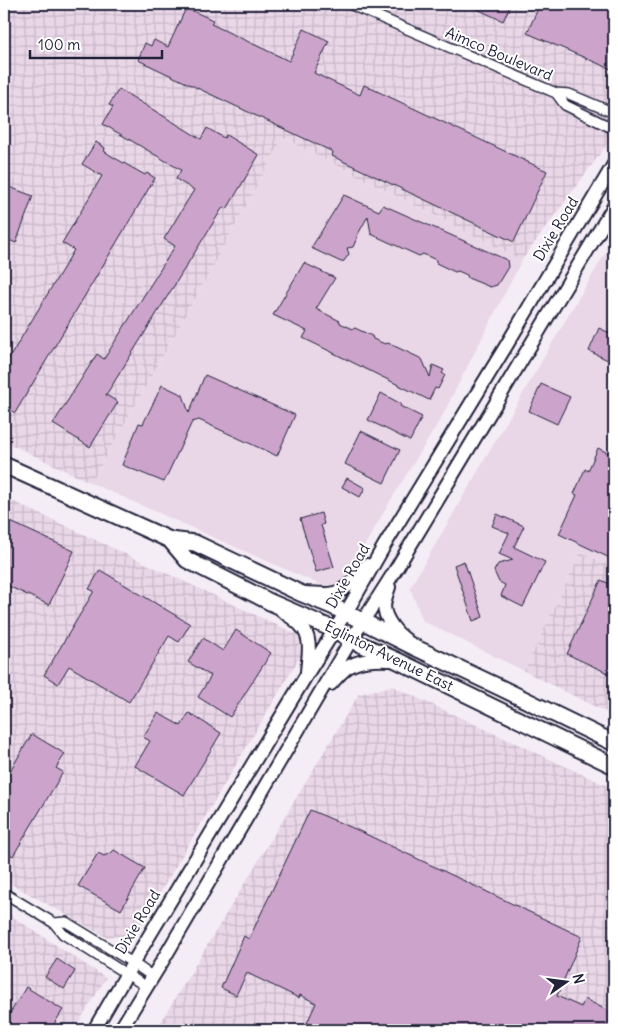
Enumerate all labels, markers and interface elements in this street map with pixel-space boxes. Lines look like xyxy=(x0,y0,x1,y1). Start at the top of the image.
street label: Aimco Boulevard xyxy=(443,22,556,85)
scale bar xyxy=(30,28,162,60)
text: 100 m xyxy=(38,35,80,54)
street label: Dixie Road xyxy=(529,193,582,264)
street label: Dixie Road xyxy=(321,540,374,611)
street label: Eglinton Avenue East xyxy=(322,616,457,695)
street label: Dixie Road xyxy=(111,886,164,957)
north arrow xyxy=(540,956,590,1006)
text: N xyxy=(569,972,589,986)

